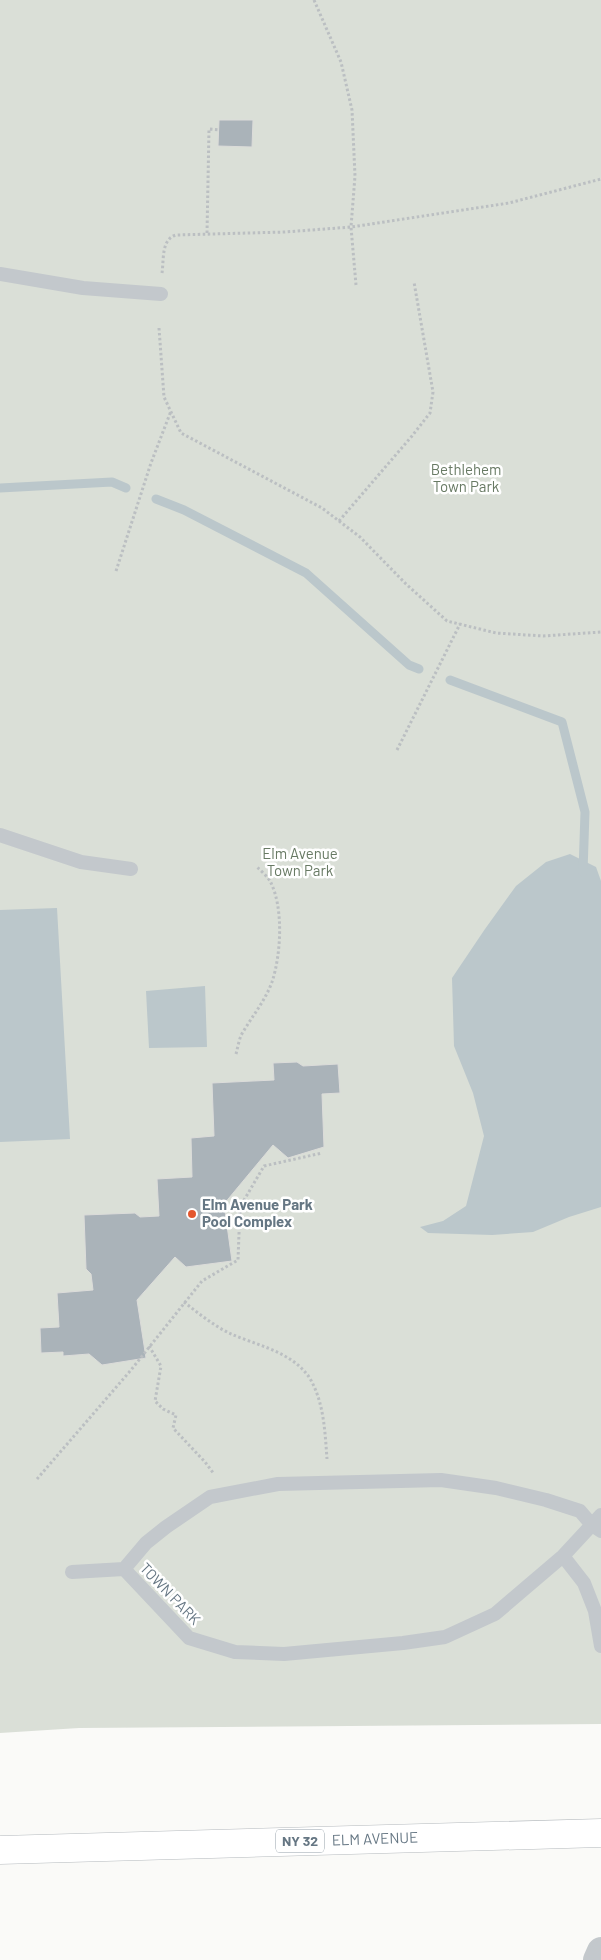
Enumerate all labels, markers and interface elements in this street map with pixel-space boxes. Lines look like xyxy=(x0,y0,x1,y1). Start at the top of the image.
park label: Bethlehem Town Park xyxy=(431,460,501,495)
park label: Elm Avenue Town Park xyxy=(262,844,338,879)
place label: Elm Avenue Park Pool Complex xyxy=(202,1195,313,1230)
marker: Elm Avenue Park Pool Complex xyxy=(186,1208,198,1220)
street label: TOWN PARK xyxy=(137,1559,205,1628)
street label: ELM AVENUE xyxy=(332,1827,418,1849)
road number: NY 32 xyxy=(276,1830,324,1852)

